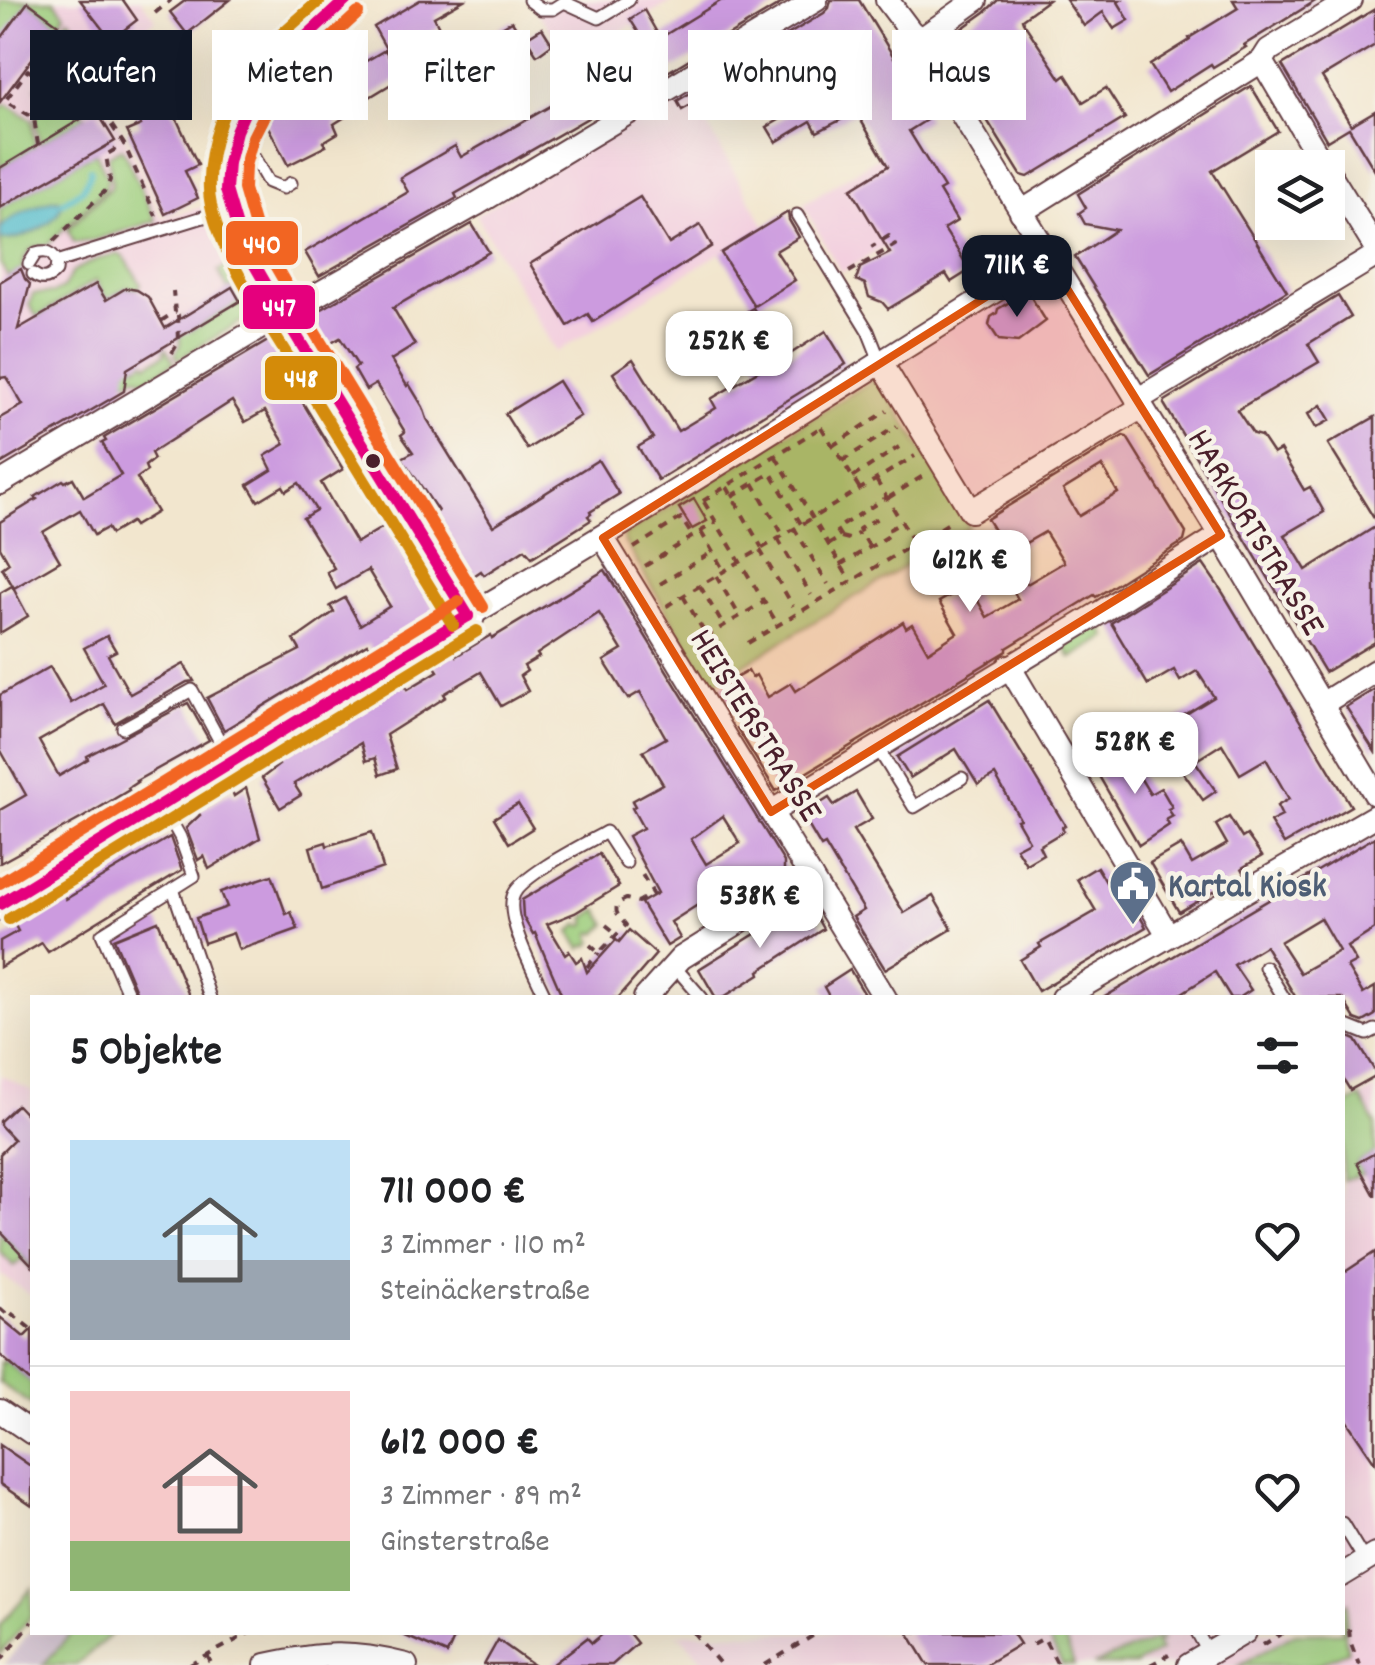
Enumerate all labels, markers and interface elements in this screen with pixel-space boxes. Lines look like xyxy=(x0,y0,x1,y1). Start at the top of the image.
chip: Kaufen xyxy=(30,30,192,120)
chip: Mieten xyxy=(212,30,368,120)
chip: Filter xyxy=(388,30,530,120)
chip: Neu xyxy=(550,30,668,120)
chip: Wohnung xyxy=(688,30,872,120)
chip: Haus xyxy=(892,30,1026,120)
map controls xyxy=(1255,150,1345,240)
button: layers xyxy=(1255,150,1345,240)
line badge: 440 xyxy=(224,219,300,267)
text: 440 xyxy=(243,228,281,268)
pin: 711K € xyxy=(936,235,1098,320)
text: 711K € xyxy=(984,244,1050,290)
line badge: 447 xyxy=(241,283,317,331)
text: 447 xyxy=(262,291,296,331)
pin: 252K € xyxy=(648,311,810,396)
text: 252K € xyxy=(688,320,770,366)
line badge: 448 xyxy=(263,354,339,402)
text: 448 xyxy=(284,362,318,402)
street label: HARKORTSTRASSE xyxy=(1172,421,1335,647)
unlabelled marker xyxy=(363,451,383,471)
pin: 612K € xyxy=(889,530,1051,615)
text: 612K € xyxy=(932,539,1008,585)
street label: HEISTERSTRASSE xyxy=(674,620,833,833)
pin: 528K € xyxy=(1054,712,1216,797)
text: 528K € xyxy=(1094,721,1176,767)
public building icon: Kartal Kiosk xyxy=(1107,858,1159,926)
place label: Kartal Kiosk xyxy=(1168,864,1326,914)
pin: 538K € xyxy=(679,866,841,951)
text: 538K € xyxy=(719,875,801,921)
text: 5 Objekte xyxy=(70,1025,222,1085)
icon: filters xyxy=(1250,1028,1305,1083)
text: 711 000 € xyxy=(380,1164,526,1224)
icon: home xyxy=(150,1180,270,1300)
icon: heart xyxy=(1250,1213,1305,1268)
text: 3 Zimmer · 110 m² xyxy=(380,1224,586,1270)
text: Steinäckerstraße xyxy=(380,1270,590,1316)
text: 612 000 € xyxy=(380,1415,539,1475)
icon: home xyxy=(150,1431,270,1551)
icon: heart xyxy=(1250,1464,1305,1519)
text: 3 Zimmer · 89 m² xyxy=(380,1475,582,1521)
text: Ginsterstraße xyxy=(380,1521,549,1567)

